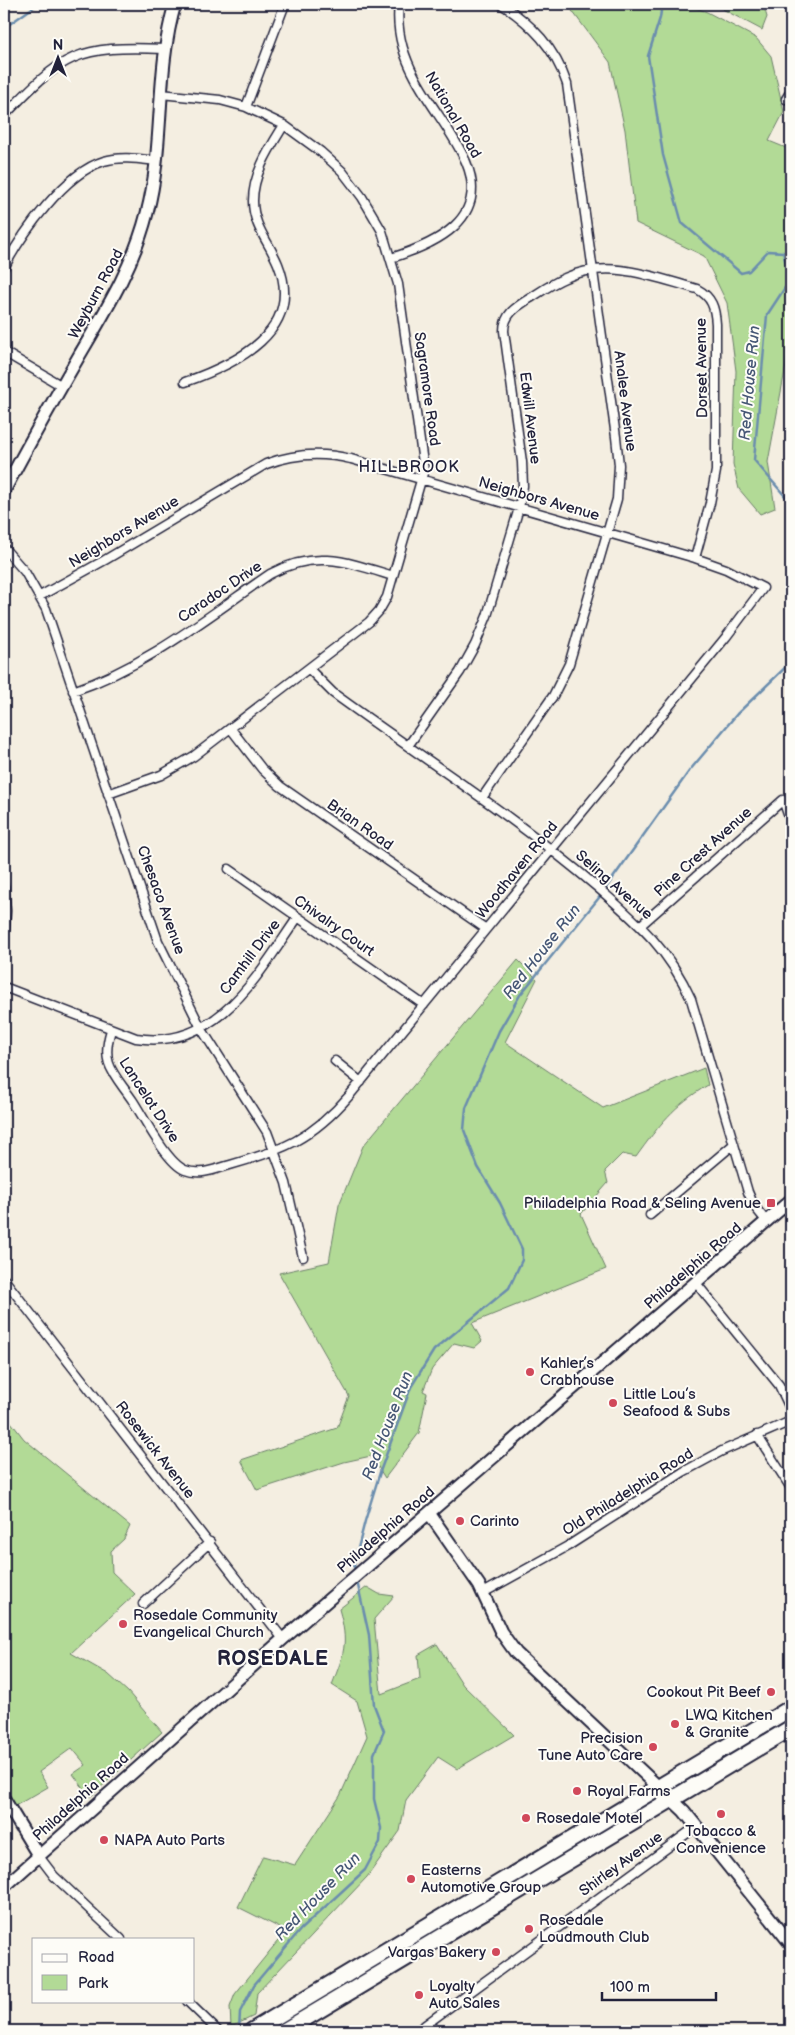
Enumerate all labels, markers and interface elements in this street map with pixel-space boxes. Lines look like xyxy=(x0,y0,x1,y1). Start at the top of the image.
north arrow xyxy=(32,32,82,82)
text: N xyxy=(53,37,63,54)
street label: National Road xyxy=(421,68,485,162)
street label: Weyburn Road xyxy=(64,246,128,342)
street label: Dorset Avenue xyxy=(692,318,712,418)
water label: Red House Run xyxy=(736,325,764,441)
street label: Sagramore Road xyxy=(410,331,444,447)
street label: Analee Avenue xyxy=(609,349,641,453)
street label: Edwill Avenue xyxy=(515,371,545,465)
district label: HILLBROOK xyxy=(359,458,459,477)
street label: Neighbors Avenue xyxy=(476,473,602,525)
street label: Neighbors Avenue xyxy=(66,492,183,572)
street label: Caradoc Drive xyxy=(174,557,266,627)
street label: Brian Road xyxy=(323,795,397,855)
street label: Pine Crest Avenue xyxy=(650,803,756,901)
street label: Woodhaven Road xyxy=(472,817,562,923)
street label: Chesaco Avenue xyxy=(132,843,190,957)
street label: Seling Avenue xyxy=(571,846,657,924)
street label: Chivalry Court xyxy=(290,891,378,961)
water label: Red House Run xyxy=(499,901,585,1003)
street label: Camhill Drive xyxy=(216,916,285,998)
street label: Lancelot Drive xyxy=(114,1054,184,1146)
place label: Philadelphia Road & Seling Avenue xyxy=(524,1194,761,1213)
marker: Philadelphia Road & Seling Avenue xyxy=(765,1197,777,1209)
street label: Philadelphia Road xyxy=(640,1218,746,1314)
place label: Kahler’s Crabhouse xyxy=(540,1354,614,1390)
marker: Kahler’s Crabhouse xyxy=(524,1366,536,1378)
water label: Red House Run xyxy=(359,1369,417,1483)
place label: Little Lou’s Seafood & Subs xyxy=(623,1385,731,1421)
street label: Rosewick Avenue xyxy=(111,1397,199,1503)
marker: Little Lou’s Seafood & Subs xyxy=(607,1397,619,1409)
street label: Old Philadelphia Road xyxy=(559,1444,697,1540)
street label: Philadelphia Road xyxy=(333,1482,439,1578)
place label: Carinto xyxy=(470,1512,519,1531)
marker: Carinto xyxy=(454,1515,466,1527)
place label: Rosedale Community Evangelical Church xyxy=(133,1606,278,1642)
marker: Rosedale Community Evangelical Church xyxy=(117,1618,129,1630)
district label: ROSEDALE xyxy=(217,1647,329,1671)
place label: Cookout Pit Beef xyxy=(647,1683,761,1702)
marker: Cookout Pit Beef xyxy=(765,1686,777,1698)
place label: LWQ Kitchen & Granite xyxy=(685,1706,773,1742)
marker: LWQ Kitchen & Granite xyxy=(669,1718,681,1730)
place label: Precision Tune Auto Care xyxy=(538,1729,643,1765)
marker: Precision Tune Auto Care xyxy=(647,1741,659,1753)
street label: Philadelphia Road xyxy=(29,1749,133,1845)
place label: Royal Farms xyxy=(587,1782,671,1801)
marker: Royal Farms xyxy=(571,1785,583,1797)
marker: Tobacco & Convenience xyxy=(715,1808,727,1820)
place label: Rosedale Motel xyxy=(536,1809,642,1828)
marker: Rosedale Motel xyxy=(520,1812,532,1824)
place label: Tobacco & Convenience xyxy=(676,1822,766,1858)
street label: Shirley Avenue xyxy=(576,1827,666,1901)
place label: NAPA Auto Parts xyxy=(114,1831,226,1850)
marker: NAPA Auto Parts xyxy=(98,1834,110,1846)
water label: Red House Run xyxy=(271,1849,365,1945)
place label: Easterns Automotive Group xyxy=(421,1861,541,1897)
marker: Easterns Automotive Group xyxy=(405,1873,417,1885)
place label: Rosedale Loudmouth Club xyxy=(539,1911,650,1947)
marker: Rosedale Loudmouth Club xyxy=(523,1923,535,1935)
legend xyxy=(32,1938,195,2002)
place label: Vargas Bakery xyxy=(388,1943,486,1962)
marker: Vargas Bakery xyxy=(490,1946,502,1958)
text: Road xyxy=(78,1948,114,1967)
scale bar xyxy=(602,1970,716,2002)
text: Park xyxy=(78,1974,109,1993)
place label: Loyalty Auto Sales xyxy=(429,1977,500,2013)
text: 100 m xyxy=(610,1978,650,1997)
marker: Loyalty Auto Sales xyxy=(413,1989,425,2001)

